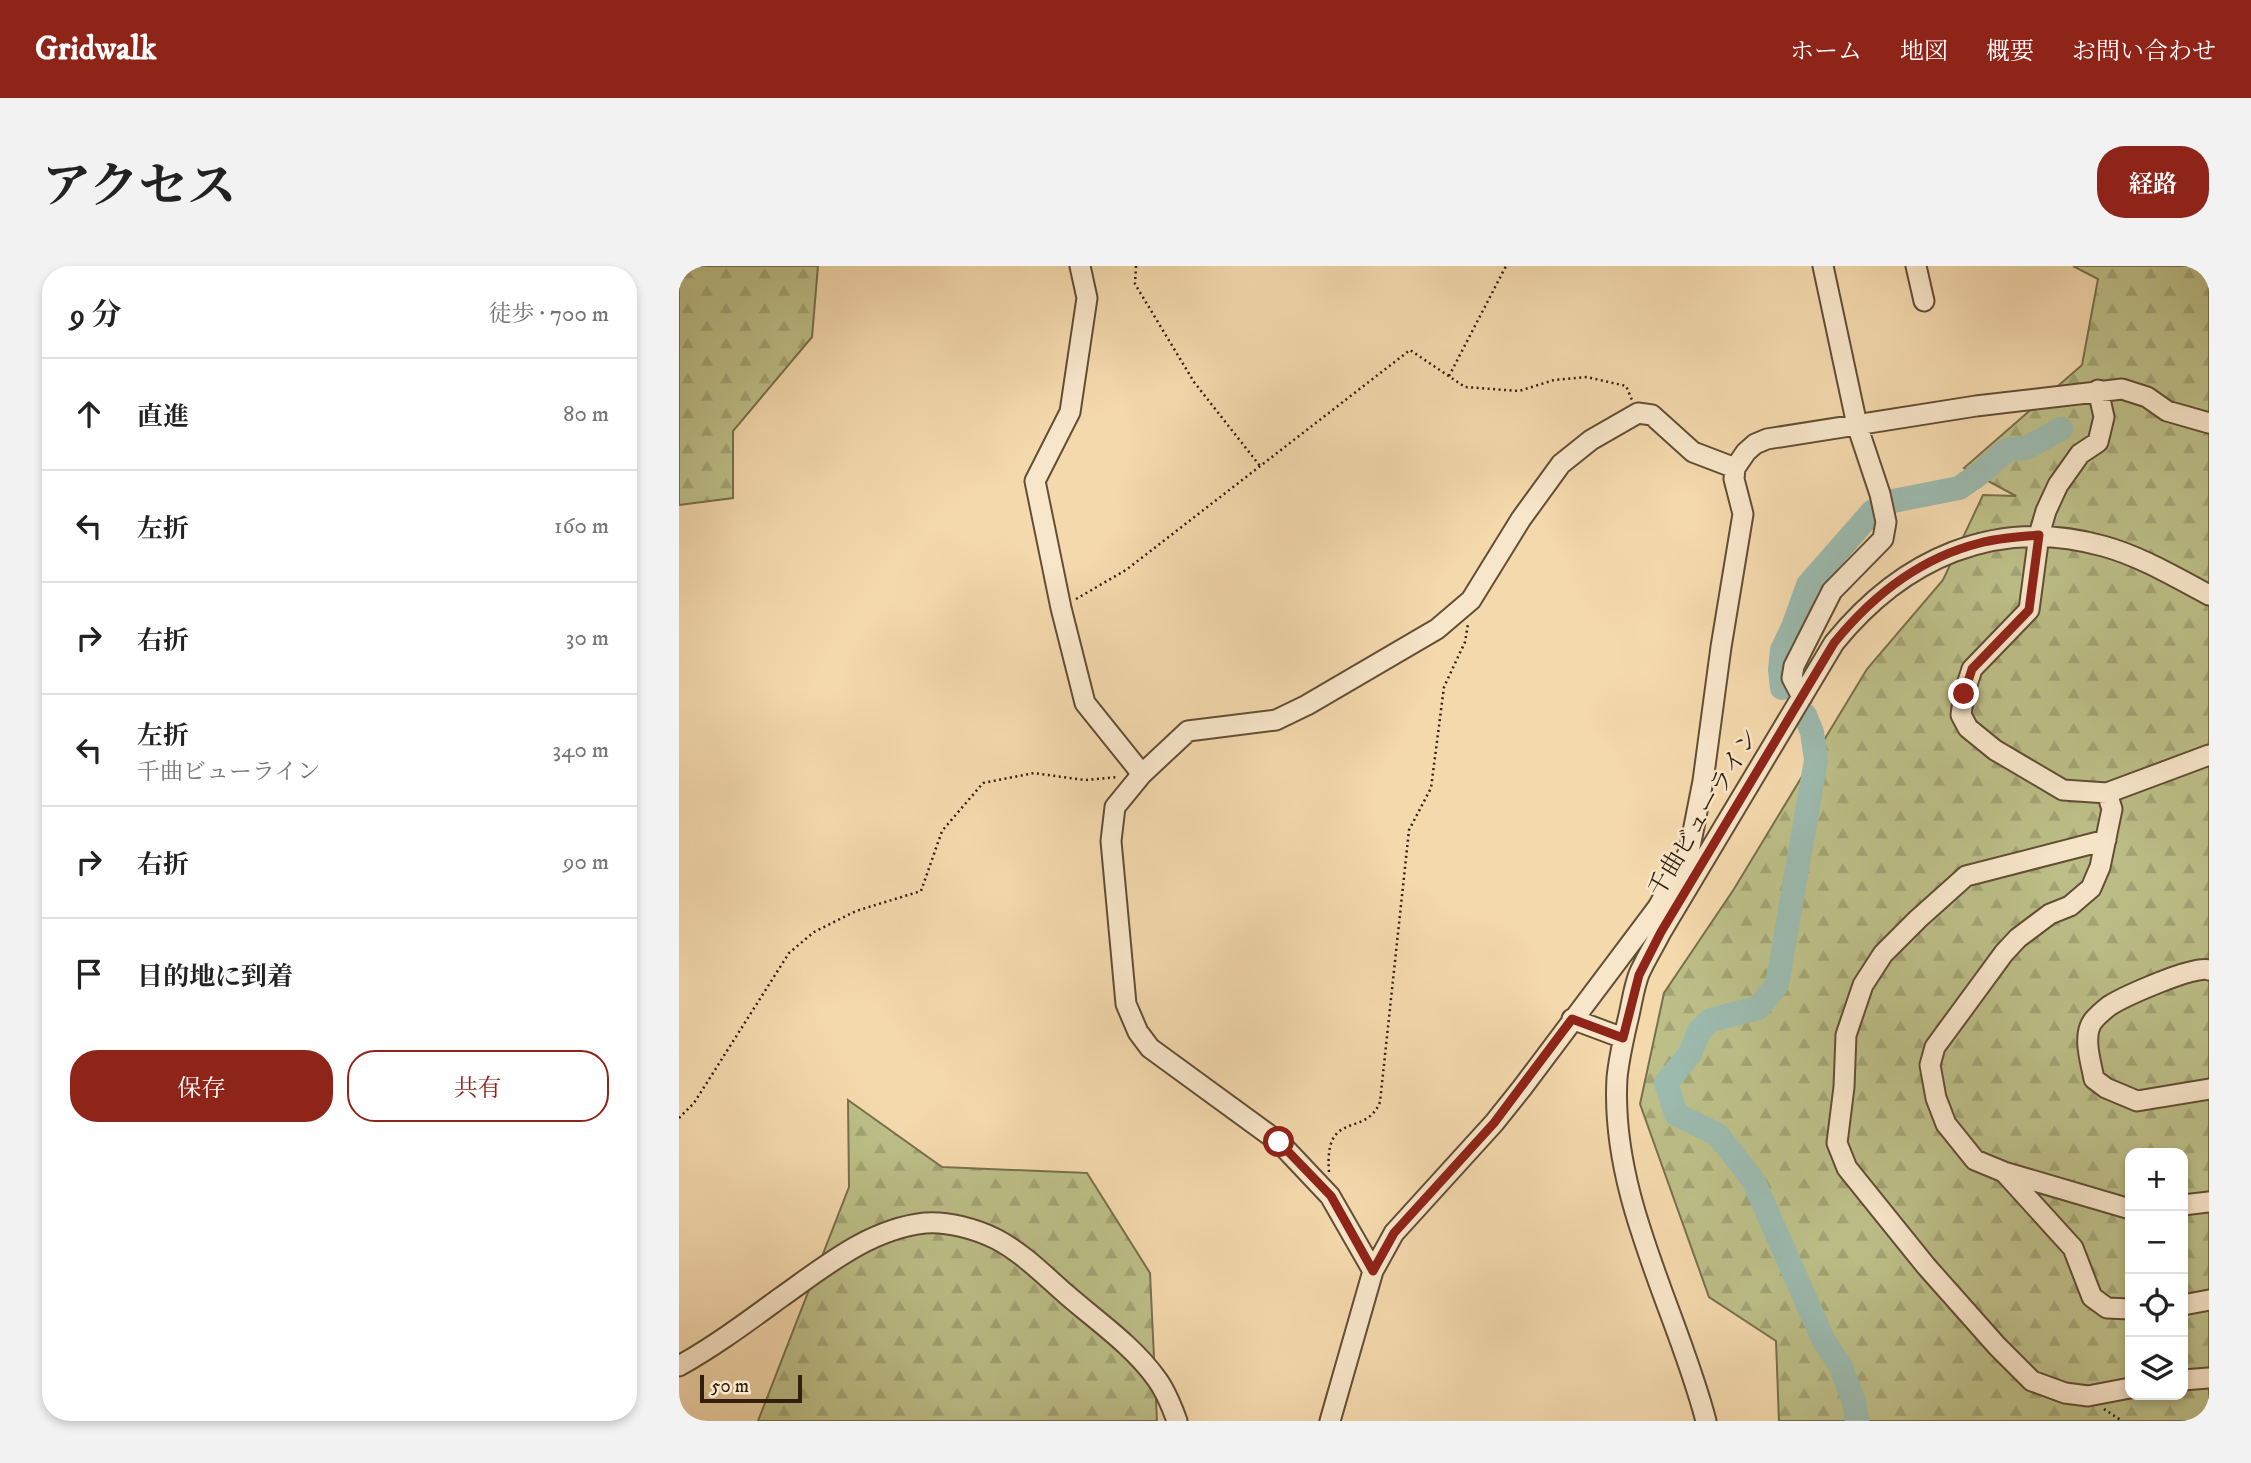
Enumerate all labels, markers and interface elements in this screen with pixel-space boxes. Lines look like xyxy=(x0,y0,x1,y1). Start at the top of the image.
text: Gridwalk xyxy=(35,29,157,70)
text: ホーム xyxy=(1790,37,1862,67)
text: 地図 xyxy=(1900,37,1948,67)
text: 概要 xyxy=(1986,37,2034,67)
text: お問い合わせ xyxy=(2072,37,2216,67)
button: 経路 xyxy=(2097,146,2209,218)
text: アクセス xyxy=(42,157,237,219)
text: 9 分 xyxy=(70,297,121,334)
text: 徒歩 · 700 m xyxy=(489,300,609,329)
icon: ahead xyxy=(70,395,108,433)
text: 80 m xyxy=(563,400,609,429)
text: 直進 xyxy=(137,401,189,434)
icon: left xyxy=(70,507,108,545)
text: 160 m xyxy=(554,512,609,541)
text: 左折 xyxy=(137,513,189,546)
icon: right xyxy=(70,619,108,657)
text: 30 m xyxy=(566,624,609,653)
text: 右折 xyxy=(137,625,189,658)
route end xyxy=(1948,678,1979,709)
text: 左折 xyxy=(137,720,189,753)
street label: 千曲ビューライン xyxy=(1642,723,1766,903)
icon: left xyxy=(70,731,108,769)
text: 340 m xyxy=(553,736,609,765)
text: 千曲ビューライン xyxy=(137,758,320,787)
icon: right xyxy=(70,843,108,881)
text: 90 m xyxy=(563,848,609,877)
text: 右折 xyxy=(137,849,189,882)
icon: arrive xyxy=(70,955,108,993)
text: 目的地に到着 xyxy=(137,961,293,994)
button: 保存 xyxy=(70,1050,333,1122)
button: 共有 xyxy=(347,1050,609,1122)
route start xyxy=(1263,1126,1294,1157)
map controls xyxy=(2125,1148,2188,1400)
button: + xyxy=(2125,1148,2188,1211)
button: − xyxy=(2125,1211,2188,1274)
button: locate xyxy=(2125,1274,2188,1337)
button: layers xyxy=(2125,1337,2188,1400)
scale bar xyxy=(700,1372,801,1404)
text: 50 m xyxy=(711,1375,749,1398)

